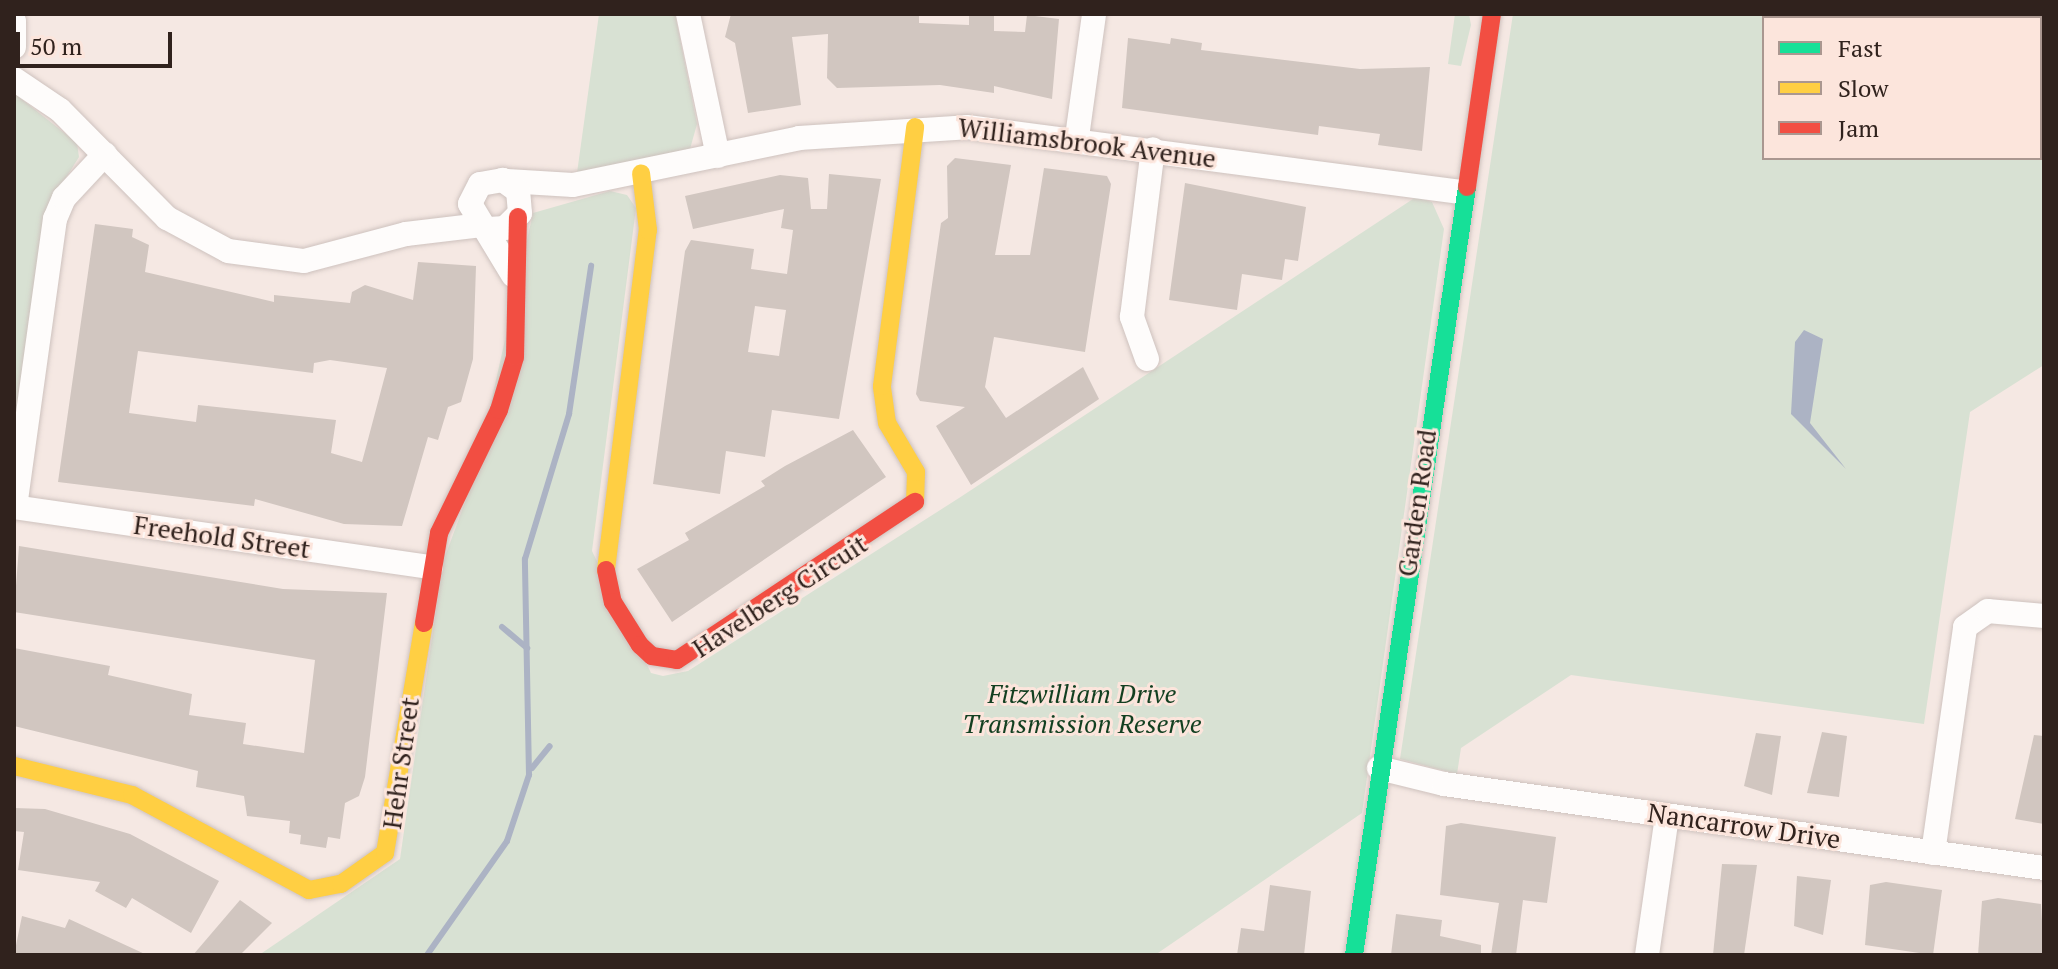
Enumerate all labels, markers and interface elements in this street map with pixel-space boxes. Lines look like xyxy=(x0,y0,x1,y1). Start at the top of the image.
scale bar xyxy=(20,16,176,66)
legend xyxy=(1762,16,2042,160)
text: 50 m xyxy=(30,30,82,62)
text: Fast xyxy=(1838,32,1882,64)
text: Slow xyxy=(1838,72,1889,104)
street label: Williamsbrook Avenue xyxy=(956,112,1218,174)
text: Jam xyxy=(1838,112,1879,144)
street label: Garden Road xyxy=(1391,427,1443,579)
street label: Freehold Street xyxy=(132,509,312,565)
street label: Havelberg Circuit xyxy=(687,528,873,664)
park label: Fitzwilliam Drive Transmission Reserve xyxy=(963,678,1201,740)
street label: Hehr Street xyxy=(376,695,426,831)
street label: Nancarrow Drive xyxy=(1646,797,1842,855)

